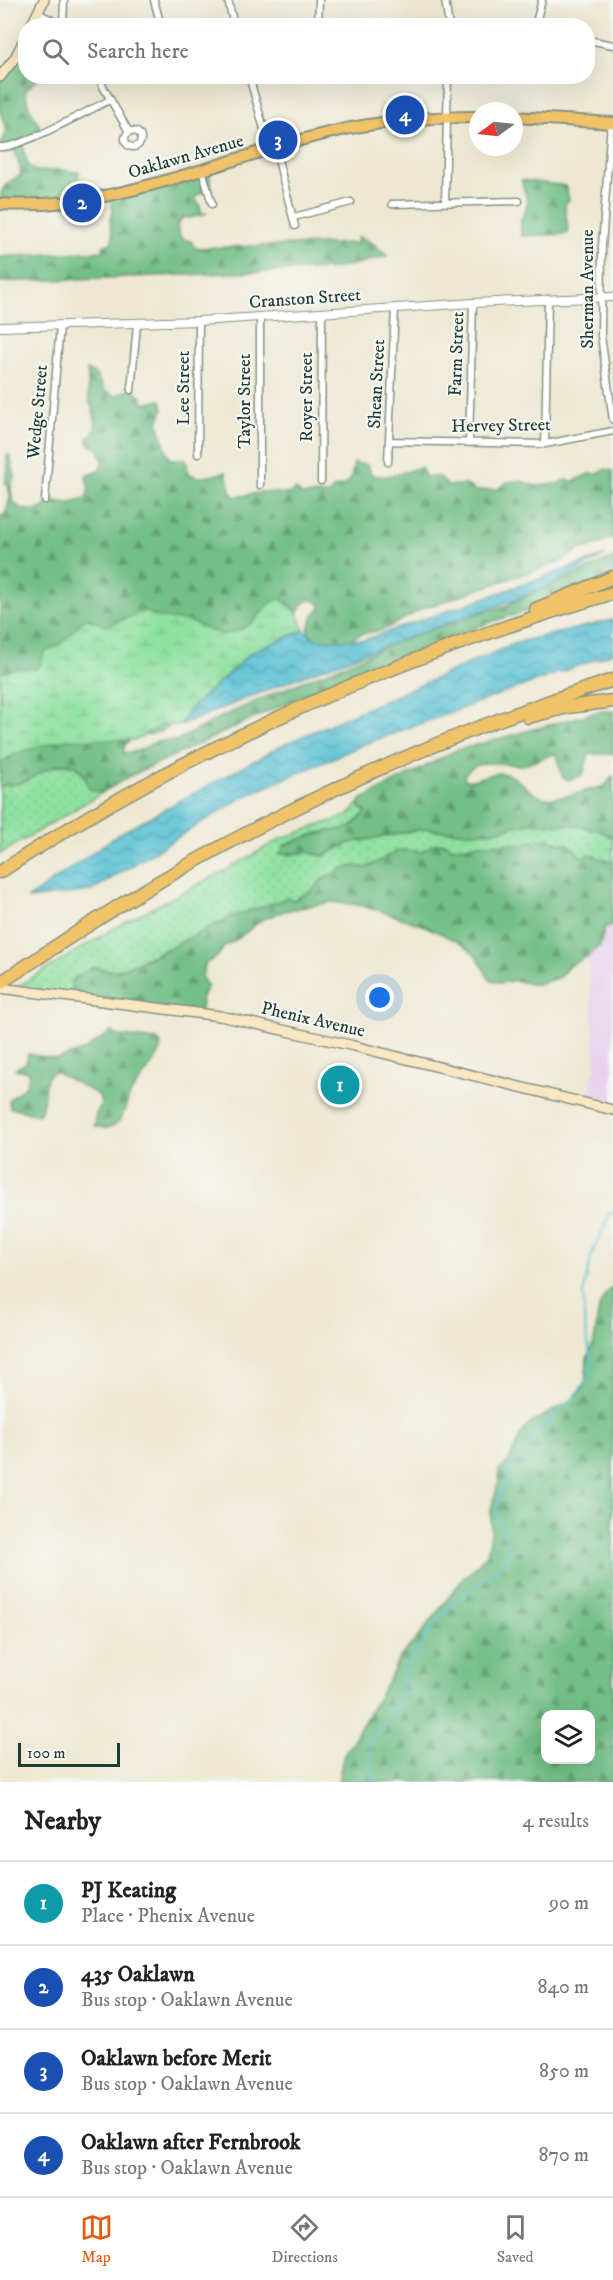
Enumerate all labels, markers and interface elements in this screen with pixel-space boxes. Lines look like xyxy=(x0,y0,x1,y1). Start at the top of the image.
search box xyxy=(18,18,595,84)
icon: search xyxy=(39,35,72,68)
text: Search here xyxy=(87,38,189,65)
pin: 4 xyxy=(386,92,424,138)
north arrow xyxy=(469,102,523,156)
pin: 3 xyxy=(258,118,298,162)
street label: Oaklawn Avenue xyxy=(126,130,246,184)
pin: 2 xyxy=(62,180,101,226)
street label: Sherman Avenue xyxy=(577,229,599,349)
street label: Cranston Street xyxy=(248,284,362,314)
street label: Farm Street xyxy=(445,311,469,397)
street label: Shean Street xyxy=(364,338,390,429)
street label: Lee Street xyxy=(173,351,195,425)
street label: Royer Street xyxy=(296,352,318,442)
street label: Taylor Street xyxy=(234,353,256,448)
street label: Wedge Street xyxy=(23,364,53,461)
street label: Hervey Street xyxy=(451,414,551,438)
your location xyxy=(365,983,394,1012)
street label: Phenix Avenue xyxy=(259,997,367,1043)
pin: 1 xyxy=(320,1062,360,1108)
map controls xyxy=(541,1710,595,1764)
button: layers xyxy=(541,1710,595,1764)
scale bar xyxy=(18,1740,120,1768)
text: 100 m xyxy=(27,1743,66,1763)
text: Nearby xyxy=(24,1805,101,1838)
text: 4 results xyxy=(522,1809,589,1834)
text: PJ Keating xyxy=(81,1877,176,1904)
text: 1 xyxy=(40,1891,47,1916)
text: 90 m xyxy=(549,1891,589,1916)
text: Place · Phenix Avenue xyxy=(81,1904,255,1929)
text: 435 Oaklawn xyxy=(81,1961,195,1988)
text: 2 xyxy=(39,1975,48,2000)
text: 840 m xyxy=(537,1975,589,2000)
text: Bus stop · Oaklawn Avenue xyxy=(81,1988,293,2013)
text: Oaklawn before Merit xyxy=(81,2045,272,2072)
text: 3 xyxy=(40,2059,47,2084)
text: 850 m xyxy=(539,2059,589,2084)
text: Bus stop · Oaklawn Avenue xyxy=(81,2072,293,2097)
text: Oaklawn after Fernbrook xyxy=(81,2129,301,2156)
text: 4 xyxy=(38,2143,49,2168)
text: 870 m xyxy=(538,2143,589,2168)
text: Bus stop · Oaklawn Avenue xyxy=(81,2156,293,2181)
tab: Map xyxy=(80,2211,113,2267)
tab: Directions xyxy=(272,2211,338,2267)
tab: Saved xyxy=(497,2211,534,2267)

